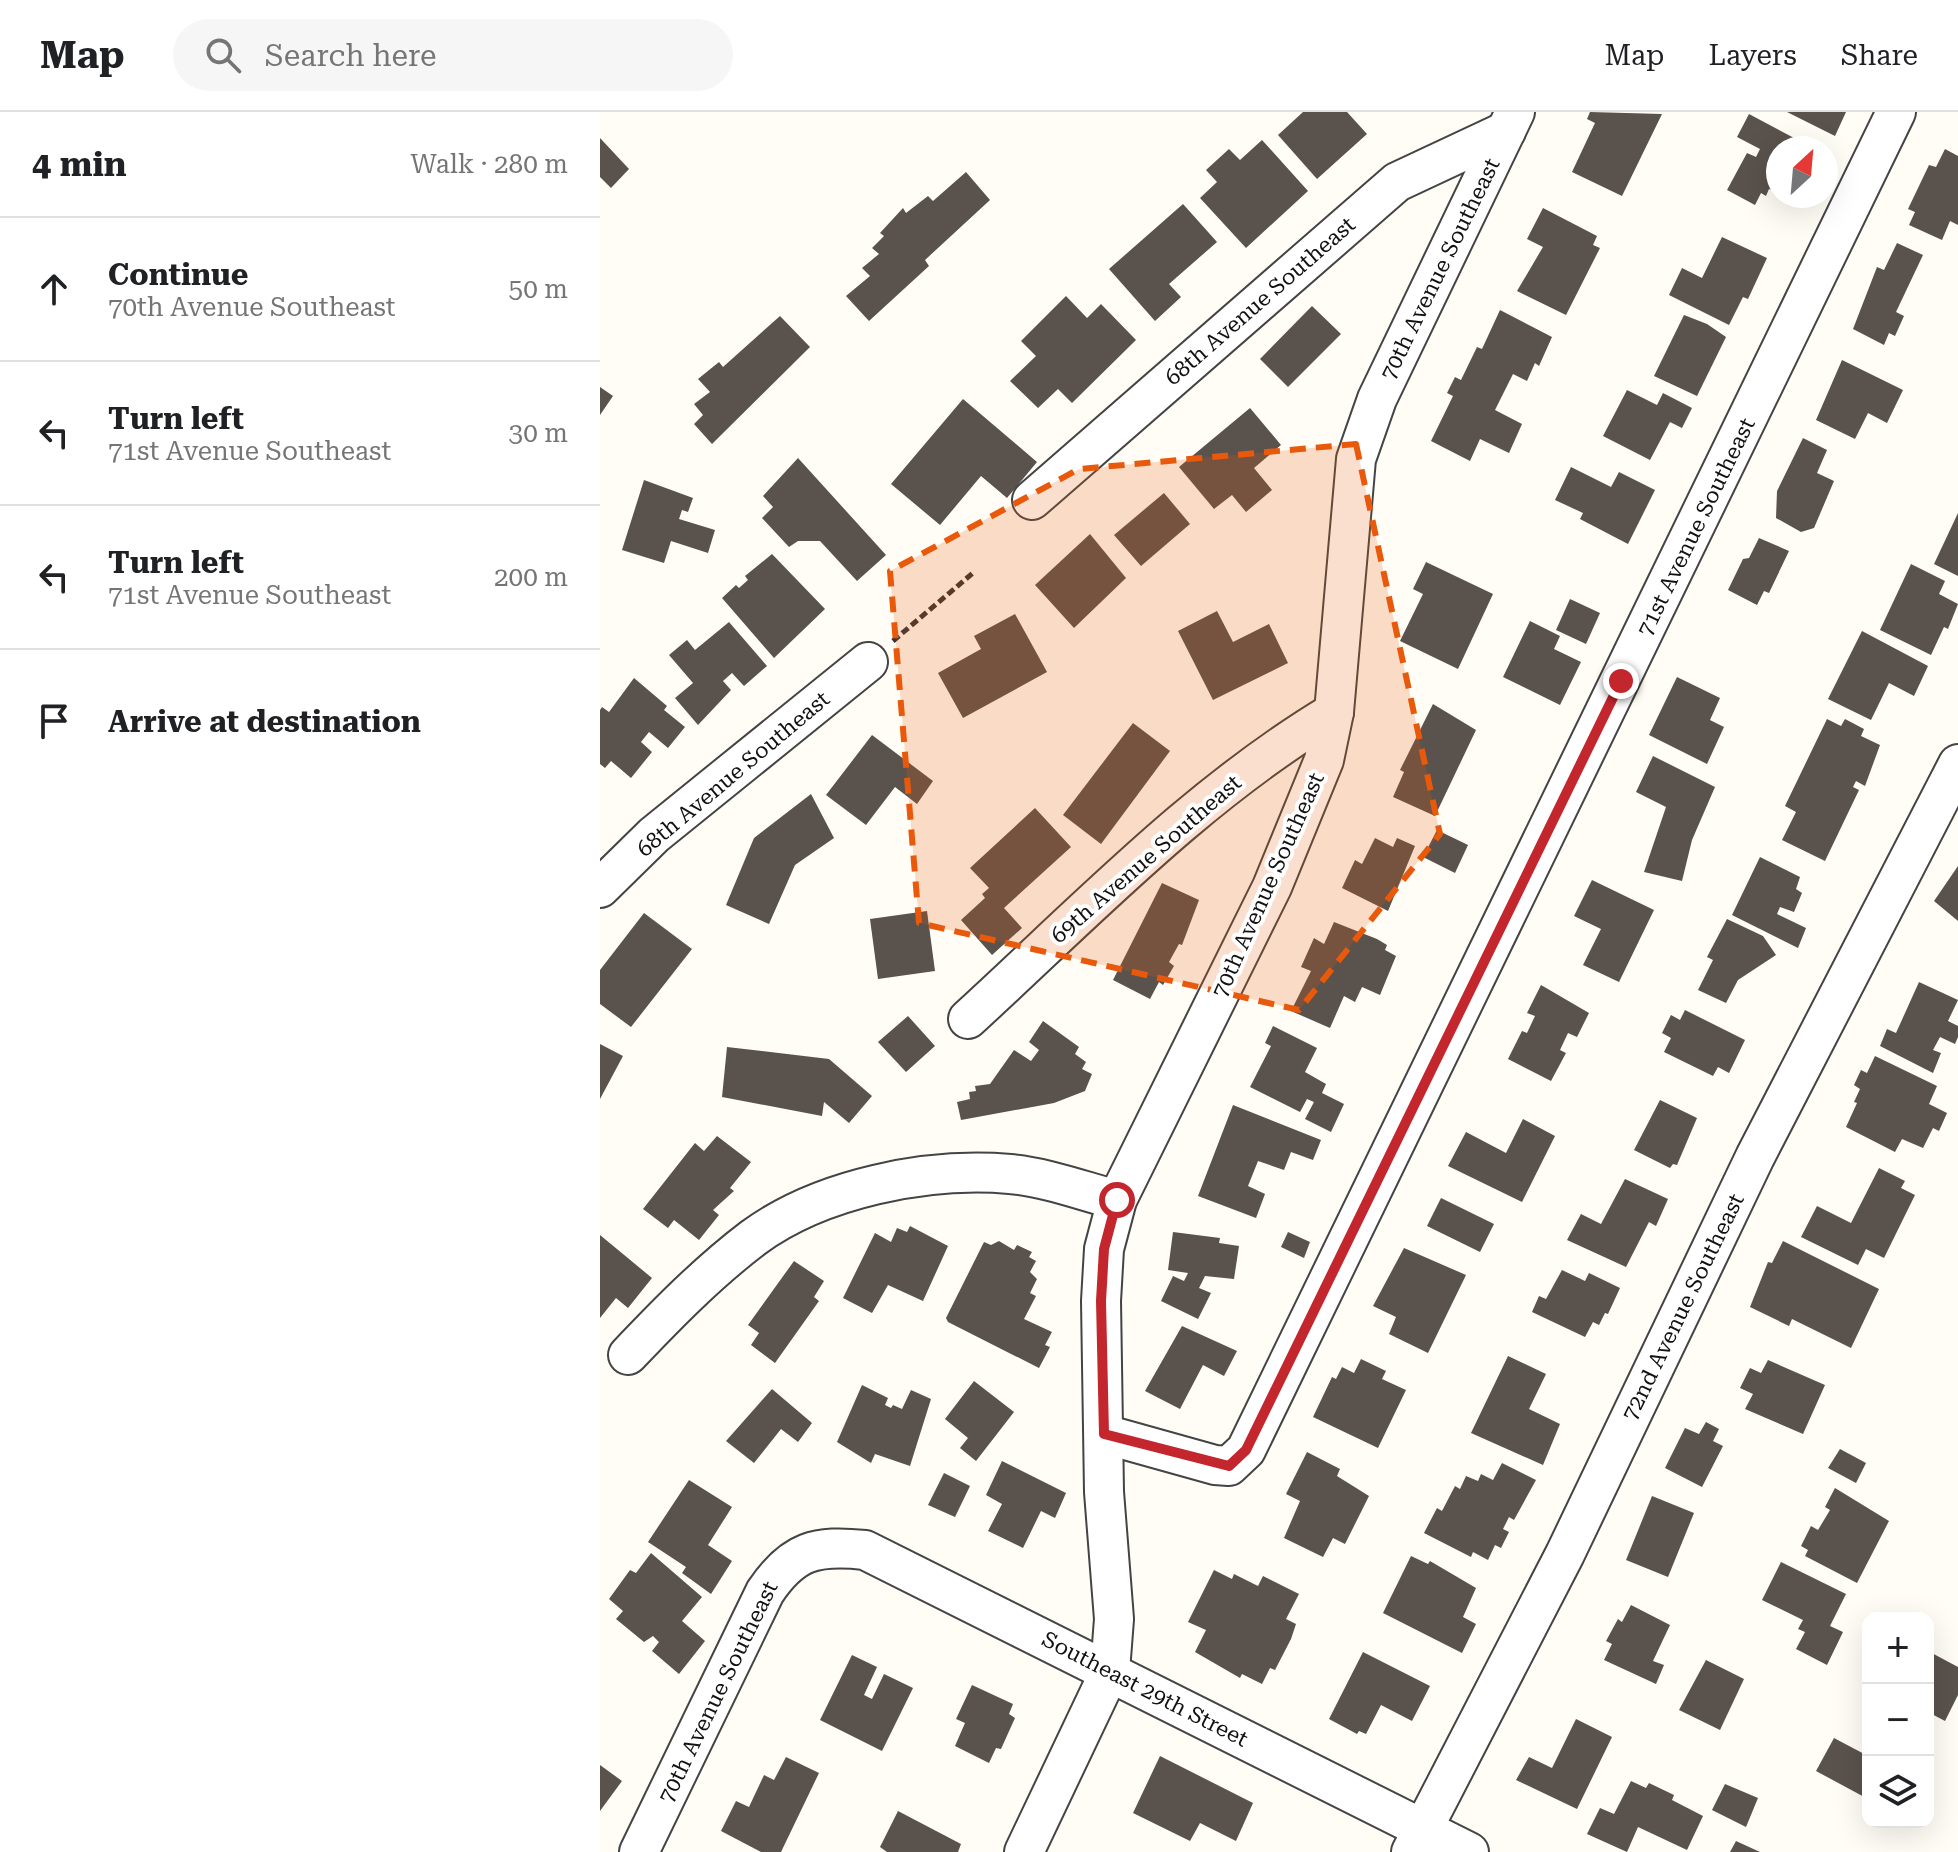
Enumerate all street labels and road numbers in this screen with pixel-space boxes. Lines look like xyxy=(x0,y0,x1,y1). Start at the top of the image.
street label: 70th Avenue Southeast xyxy=(1375,154,1505,384)
street label: 68th Avenue Southeast xyxy=(1160,212,1360,390)
street label: 71st Avenue Southeast xyxy=(1632,414,1760,640)
street label: 68th Avenue Southeast xyxy=(632,686,834,862)
street label: 70th Avenue Southeast xyxy=(1207,769,1329,1001)
street label: 69th Avenue Southeast xyxy=(1046,770,1246,948)
street label: 72nd Avenue Southeast xyxy=(1617,1190,1749,1424)
street label: 70th Avenue Southeast xyxy=(653,1577,783,1807)
street label: Southeast 29th Street xyxy=(1038,1626,1252,1752)

